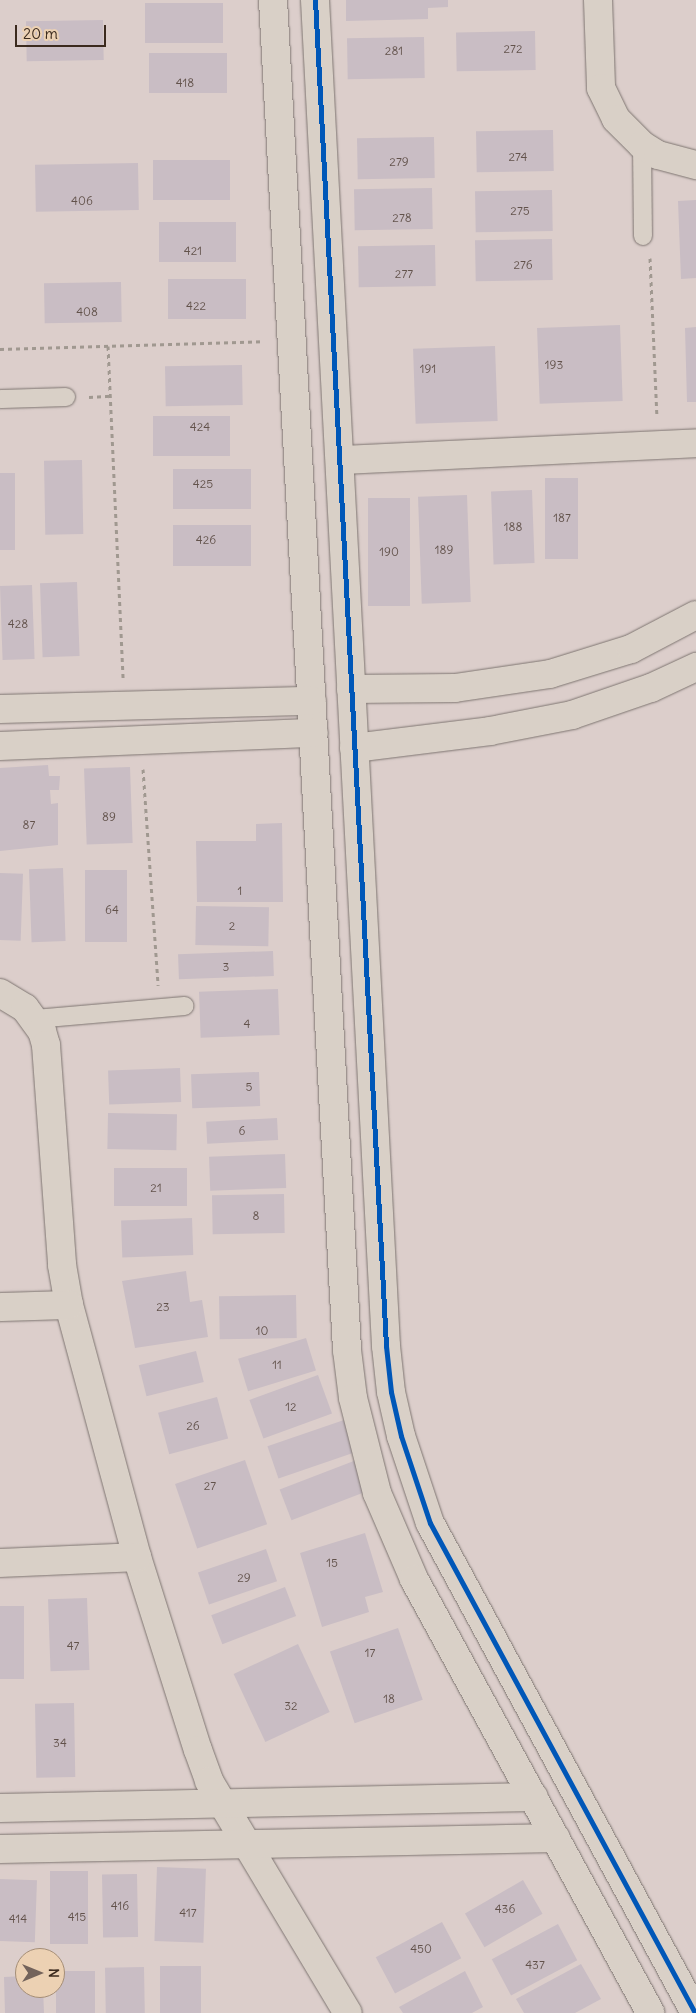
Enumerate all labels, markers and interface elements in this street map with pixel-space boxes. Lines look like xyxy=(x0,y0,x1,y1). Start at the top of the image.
scale bar xyxy=(18,15,109,47)
text: 20 m xyxy=(23,24,58,43)
house number: 272 xyxy=(503,42,523,56)
house number: 281 xyxy=(385,44,403,58)
house number: 418 xyxy=(176,76,194,90)
house number: 274 xyxy=(508,150,528,164)
house number: 279 xyxy=(389,155,409,169)
house number: 406 xyxy=(71,194,93,208)
house number: 275 xyxy=(510,204,530,218)
house number: 278 xyxy=(392,211,412,225)
house number: 421 xyxy=(184,244,202,258)
house number: 276 xyxy=(513,258,533,272)
house number: 277 xyxy=(395,267,413,281)
house number: 422 xyxy=(186,299,206,313)
house number: 408 xyxy=(76,305,98,319)
house number: 193 xyxy=(545,358,563,372)
house number: 191 xyxy=(420,362,436,376)
house number: 424 xyxy=(190,420,210,434)
house number: 425 xyxy=(193,477,213,491)
house number: 187 xyxy=(553,511,571,525)
house number: 188 xyxy=(504,520,522,534)
house number: 426 xyxy=(196,533,216,547)
house number: 189 xyxy=(435,543,453,557)
house number: 190 xyxy=(379,545,399,559)
house number: 428 xyxy=(8,617,28,631)
house number: 89 xyxy=(102,810,116,824)
house number: 87 xyxy=(23,818,35,832)
house number: 1 xyxy=(238,884,242,898)
house number: 64 xyxy=(105,903,119,917)
house number: 2 xyxy=(229,919,235,933)
house number: 3 xyxy=(223,960,229,974)
house number: 4 xyxy=(244,1017,250,1031)
house number: 5 xyxy=(246,1080,252,1094)
house number: 6 xyxy=(239,1124,245,1138)
house number: 21 xyxy=(150,1181,162,1195)
house number: 8 xyxy=(253,1209,259,1223)
house number: 23 xyxy=(156,1300,170,1314)
house number: 10 xyxy=(256,1324,268,1338)
house number: 11 xyxy=(272,1358,282,1372)
house number: 12 xyxy=(285,1400,297,1414)
house number: 26 xyxy=(186,1419,200,1433)
house number: 27 xyxy=(204,1479,216,1493)
house number: 15 xyxy=(326,1556,338,1570)
house number: 29 xyxy=(237,1571,251,1585)
house number: 47 xyxy=(67,1639,79,1653)
house number: 17 xyxy=(365,1646,375,1660)
house number: 18 xyxy=(383,1692,395,1706)
house number: 32 xyxy=(284,1699,298,1713)
house number: 34 xyxy=(53,1736,67,1750)
house number: 416 xyxy=(111,1899,129,1913)
house number: 436 xyxy=(495,1902,515,1916)
house number: 417 xyxy=(179,1906,197,1920)
house number: 415 xyxy=(68,1910,86,1924)
house number: 414 xyxy=(9,1912,27,1926)
house number: 450 xyxy=(410,1942,432,1956)
north arrow xyxy=(15,1948,65,1998)
house number: 437 xyxy=(525,1958,545,1972)
text: N xyxy=(45,1968,63,1978)

